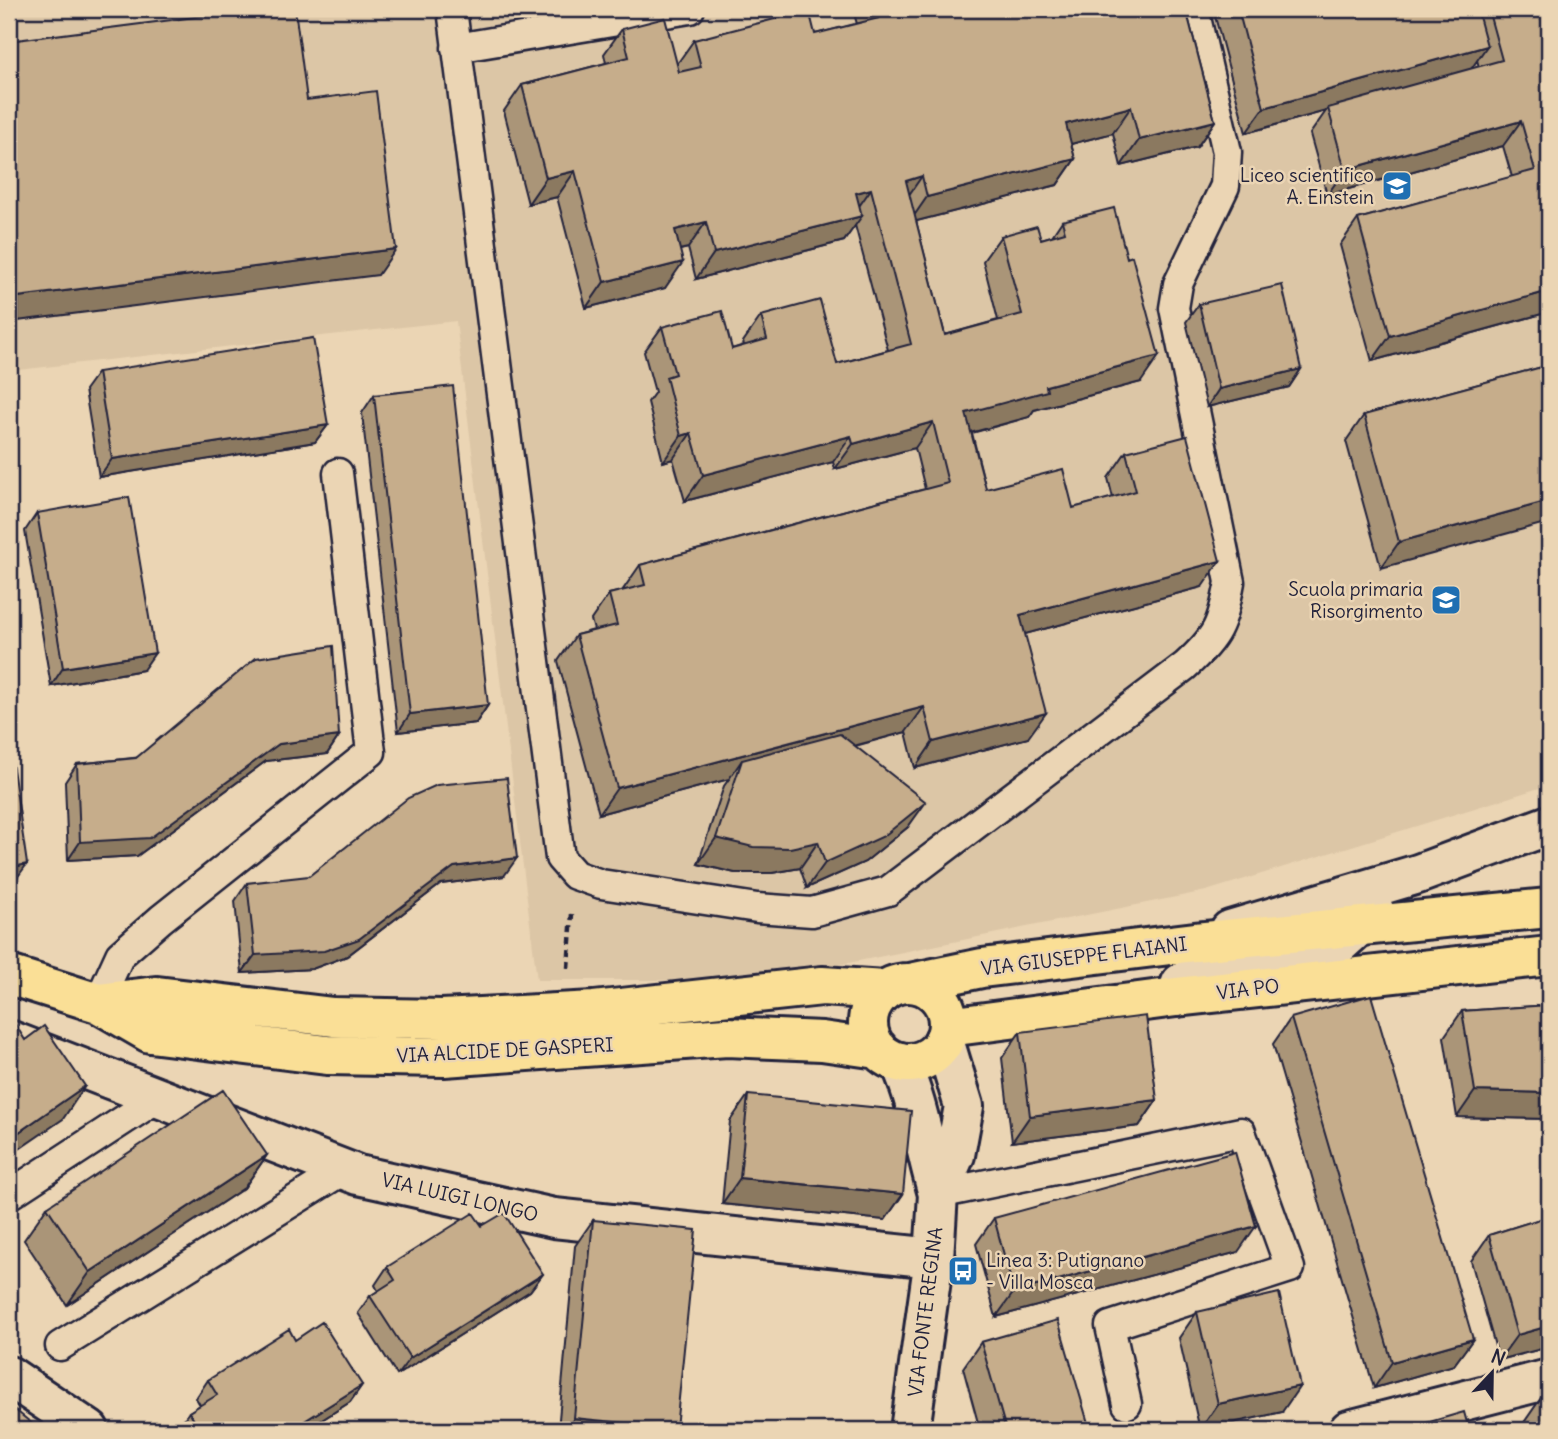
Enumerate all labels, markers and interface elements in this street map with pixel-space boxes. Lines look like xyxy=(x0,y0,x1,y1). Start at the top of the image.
place label: Liceo scientifico A. Einstein xyxy=(1240,163,1374,209)
school or university icon: Liceo scientifico A. Einstein xyxy=(1380,169,1414,203)
place label: Scuola primaria Risorgimento xyxy=(1288,577,1423,623)
school or university icon: Scuola primaria Risorgimento xyxy=(1429,583,1463,617)
street label: VIA GIUSEPPE FLAIANI xyxy=(980,931,1188,981)
street label: VIA PO xyxy=(1215,973,1281,1005)
street label: VIA ALCIDE DE GASPERI xyxy=(396,1032,614,1068)
street label: VIA LUIGI LONGO xyxy=(379,1167,541,1227)
street label: VIA FONTE REGINA xyxy=(903,1226,947,1398)
place label: Linea 3: Putignano - Villa Mosca xyxy=(986,1248,1144,1294)
bus stop icon: Linea 3: Putignano - Villa Mosca xyxy=(946,1254,980,1288)
north arrow xyxy=(1456,1338,1526,1408)
text: N xyxy=(1488,1344,1509,1371)

